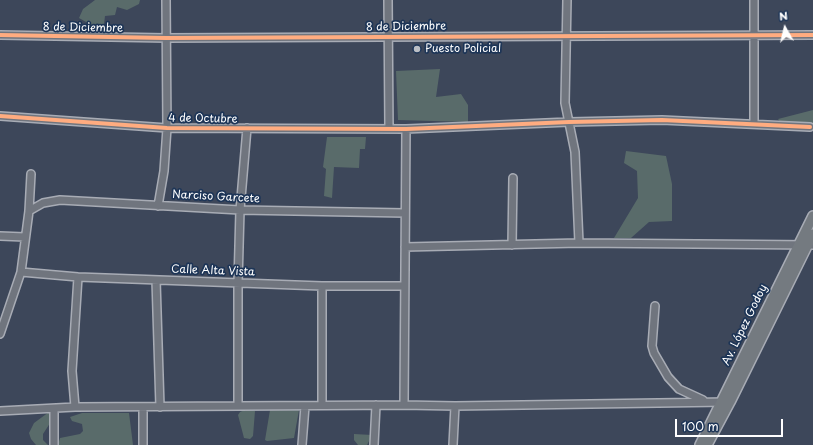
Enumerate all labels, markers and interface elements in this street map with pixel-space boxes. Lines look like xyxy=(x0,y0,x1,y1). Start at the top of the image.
text: N xyxy=(778,7,789,25)
north arrow xyxy=(765,8,805,48)
street label: 8 de Diciembre xyxy=(366,20,446,34)
street label: 8 de Diciembre xyxy=(43,21,123,35)
place label: Puesto Policial xyxy=(425,42,501,56)
marker: Puesto Policial xyxy=(412,44,422,54)
street label: 4 de Octubre xyxy=(168,112,238,126)
street label: Narciso Garcete xyxy=(172,188,260,206)
street label: Calle Alta Vista xyxy=(171,263,255,279)
street label: Av. López Godoy xyxy=(720,282,770,368)
scale bar xyxy=(677,411,785,437)
text: 100 m xyxy=(682,417,719,435)

